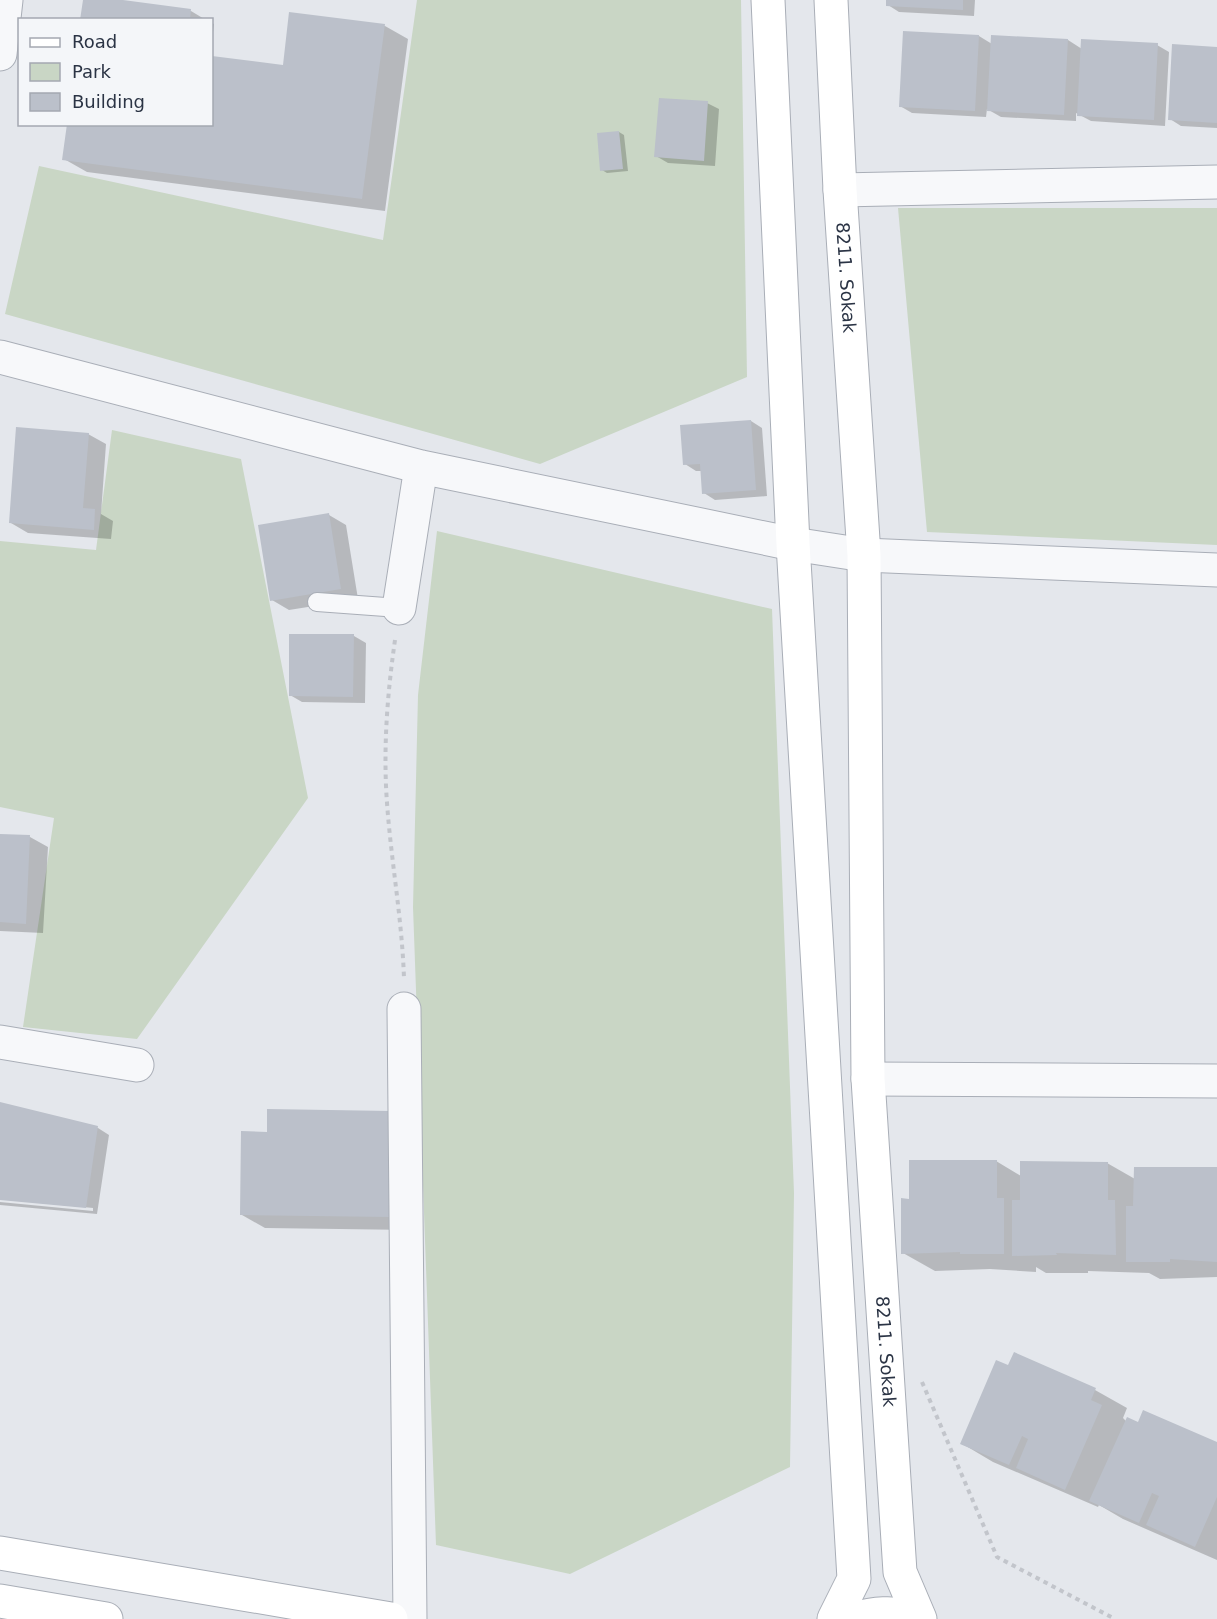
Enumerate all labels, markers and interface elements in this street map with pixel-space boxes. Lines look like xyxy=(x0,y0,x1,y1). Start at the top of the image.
legend xyxy=(18,18,213,126)
text: Road xyxy=(72,31,117,52)
text: Park xyxy=(72,61,111,82)
text: Building xyxy=(72,91,145,112)
street label: 8211. Sokak xyxy=(832,221,860,334)
street label: 8211. Sokak xyxy=(872,1295,900,1408)

